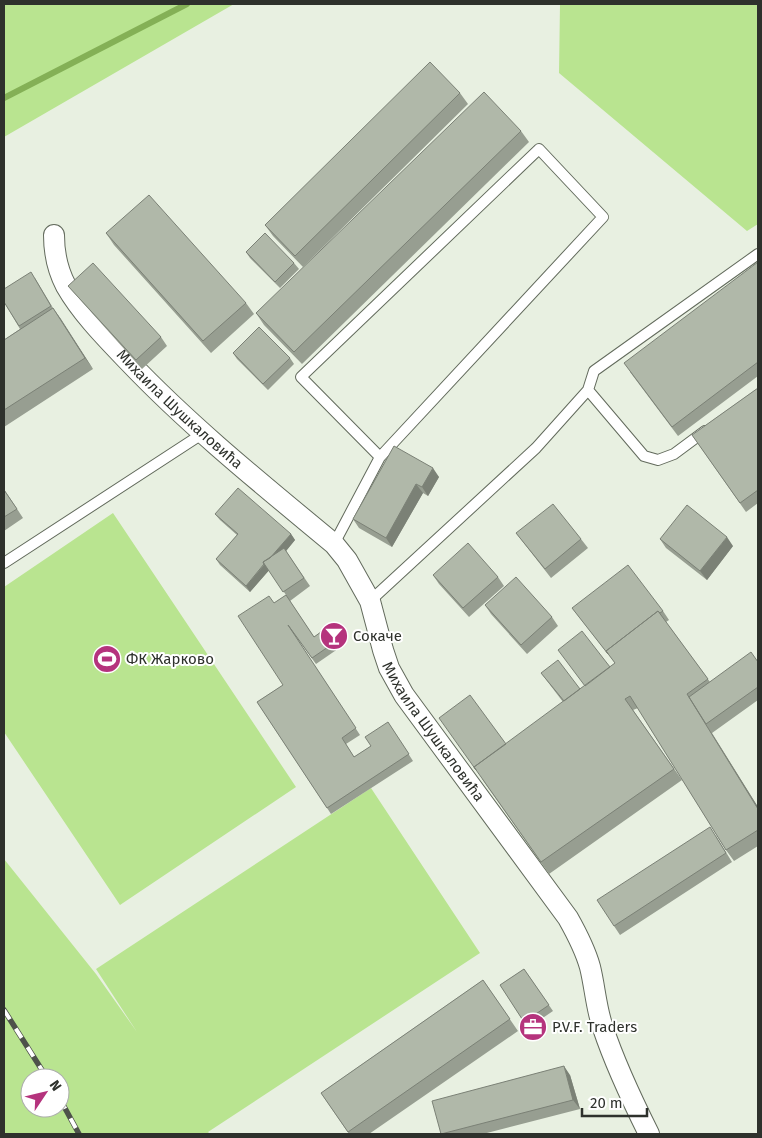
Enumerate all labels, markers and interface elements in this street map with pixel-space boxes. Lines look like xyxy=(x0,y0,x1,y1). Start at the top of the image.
street label: Михаила Шушкаловића xyxy=(113,346,246,473)
bar icon: Сокаче xyxy=(319,621,349,651)
place label: Сокаче xyxy=(353,627,402,645)
sports icon: ФК Жарково xyxy=(92,644,122,674)
place label: ФК Жарково xyxy=(126,650,214,668)
street label: Михаила Шушкаловића xyxy=(378,659,488,805)
office icon: P.V.F. Traders xyxy=(518,1012,548,1042)
place label: P.V.F. Traders xyxy=(552,1018,637,1036)
north arrow xyxy=(20,1068,70,1118)
text: N xyxy=(46,1077,65,1095)
scale bar xyxy=(582,1086,647,1118)
text: 20 m xyxy=(590,1094,623,1112)

